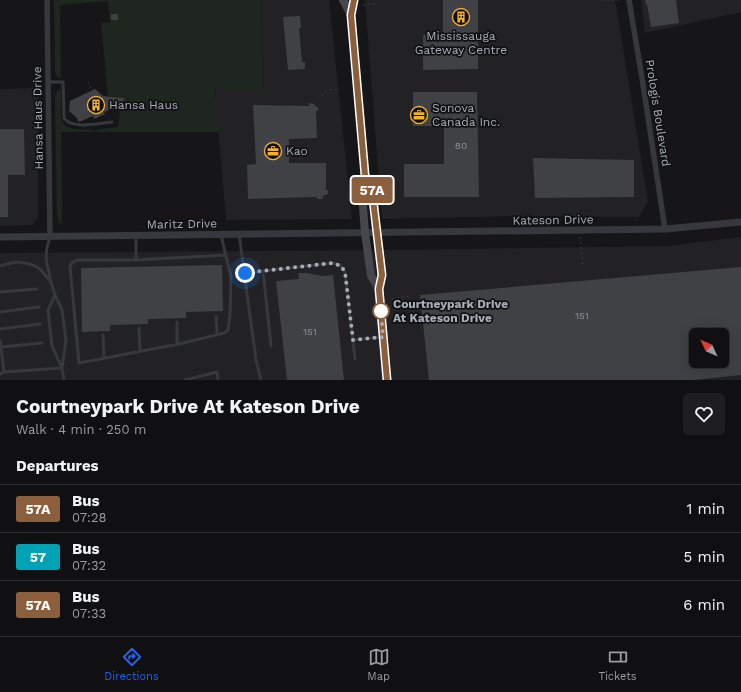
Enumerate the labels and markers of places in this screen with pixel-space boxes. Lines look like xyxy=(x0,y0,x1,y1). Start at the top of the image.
building icon: Mississauga Gateway Centre xyxy=(451,7,471,27)
place label: Mississauga Gateway Centre xyxy=(415,29,507,57)
building icon: Hansa Haus xyxy=(86,95,106,115)
place label: Hansa Haus xyxy=(109,98,178,112)
place label: Sonova Canada Inc. xyxy=(432,101,500,129)
office icon: Sonova Canada Inc. xyxy=(409,105,429,125)
office icon: Kao xyxy=(263,141,283,161)
place label: Kao xyxy=(286,144,308,158)
place label: Courtneypark Drive At Kateson Drive xyxy=(393,297,508,325)
marker: Courtneypark Drive At Kateson Drive xyxy=(372,302,390,320)

